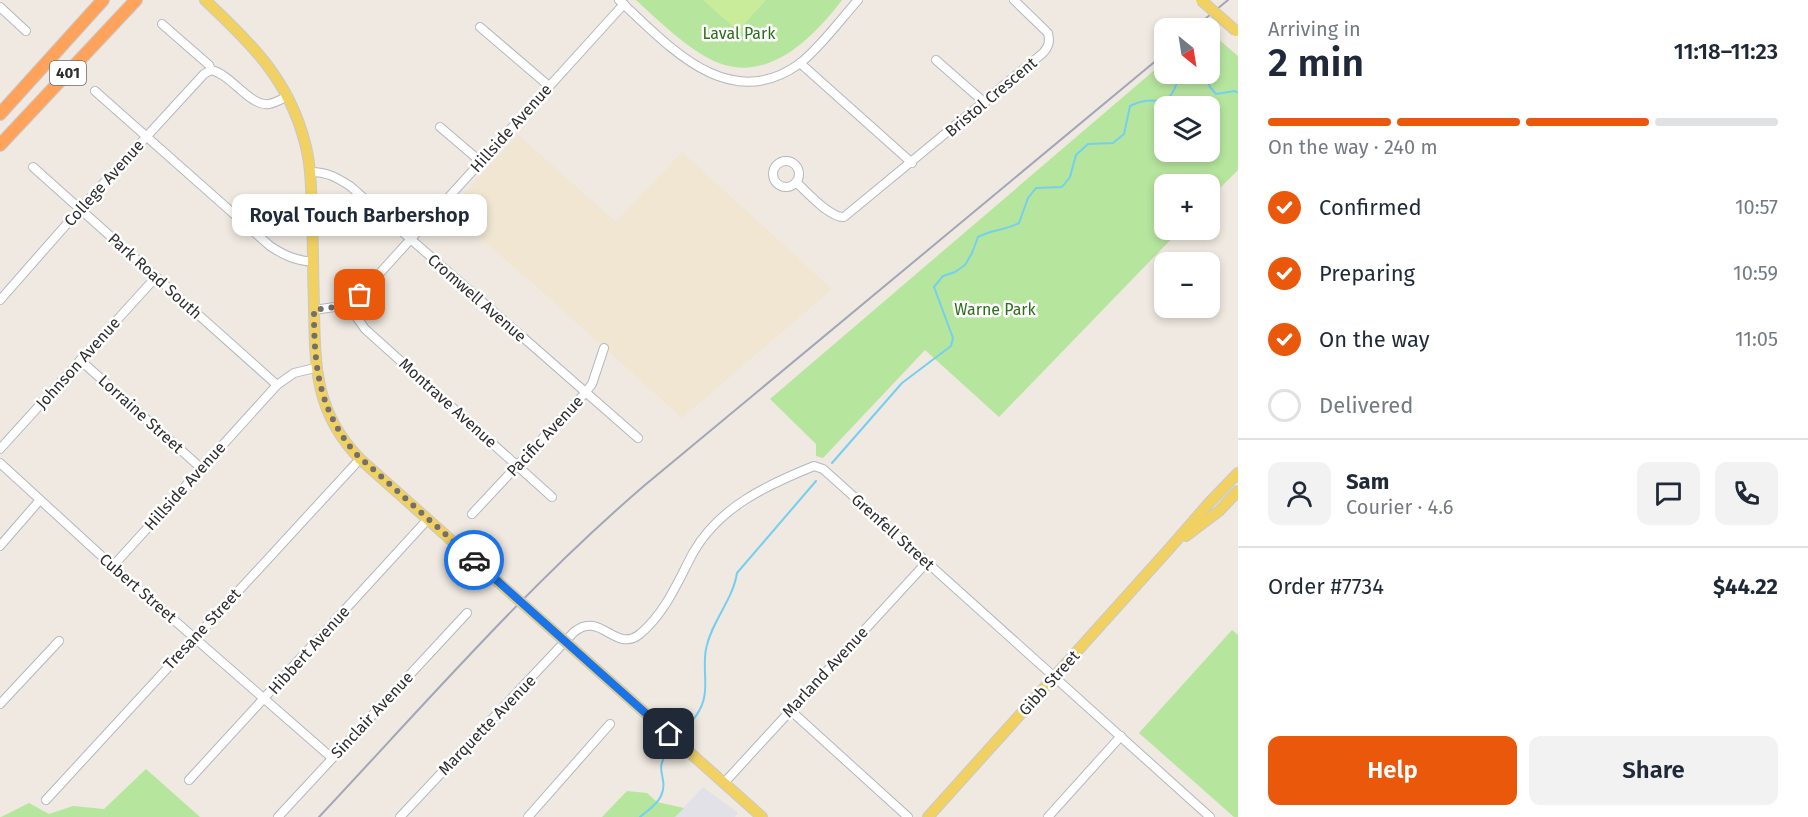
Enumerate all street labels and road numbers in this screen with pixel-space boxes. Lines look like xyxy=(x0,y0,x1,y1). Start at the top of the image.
street label: Bristol Crescent xyxy=(941,53,1041,141)
road number: 401 xyxy=(50,61,86,85)
street label: Hillside Avenue xyxy=(466,80,556,176)
street label: College Avenue xyxy=(60,136,148,230)
street label: Park Road South xyxy=(104,229,206,323)
street label: Cromwell Avenue xyxy=(424,250,530,346)
street label: Johnson Avenue xyxy=(32,313,124,413)
street label: Montrave Avenue xyxy=(395,354,501,452)
street label: Lorraine Street xyxy=(95,371,188,457)
street label: Pacific Avenue xyxy=(503,392,587,480)
street label: Hillside Avenue xyxy=(140,438,230,534)
street label: Grenfell Street xyxy=(848,490,938,574)
street label: Cubert Street xyxy=(96,549,181,627)
street label: Tresane Street xyxy=(160,584,245,673)
street label: Hibbert Avenue xyxy=(264,602,354,698)
street label: Marland Avenue xyxy=(778,623,872,721)
street label: Gibb Street xyxy=(1015,646,1083,720)
street label: Sinclair Avenue xyxy=(327,668,417,762)
street label: Marquette Avenue xyxy=(434,671,540,779)

